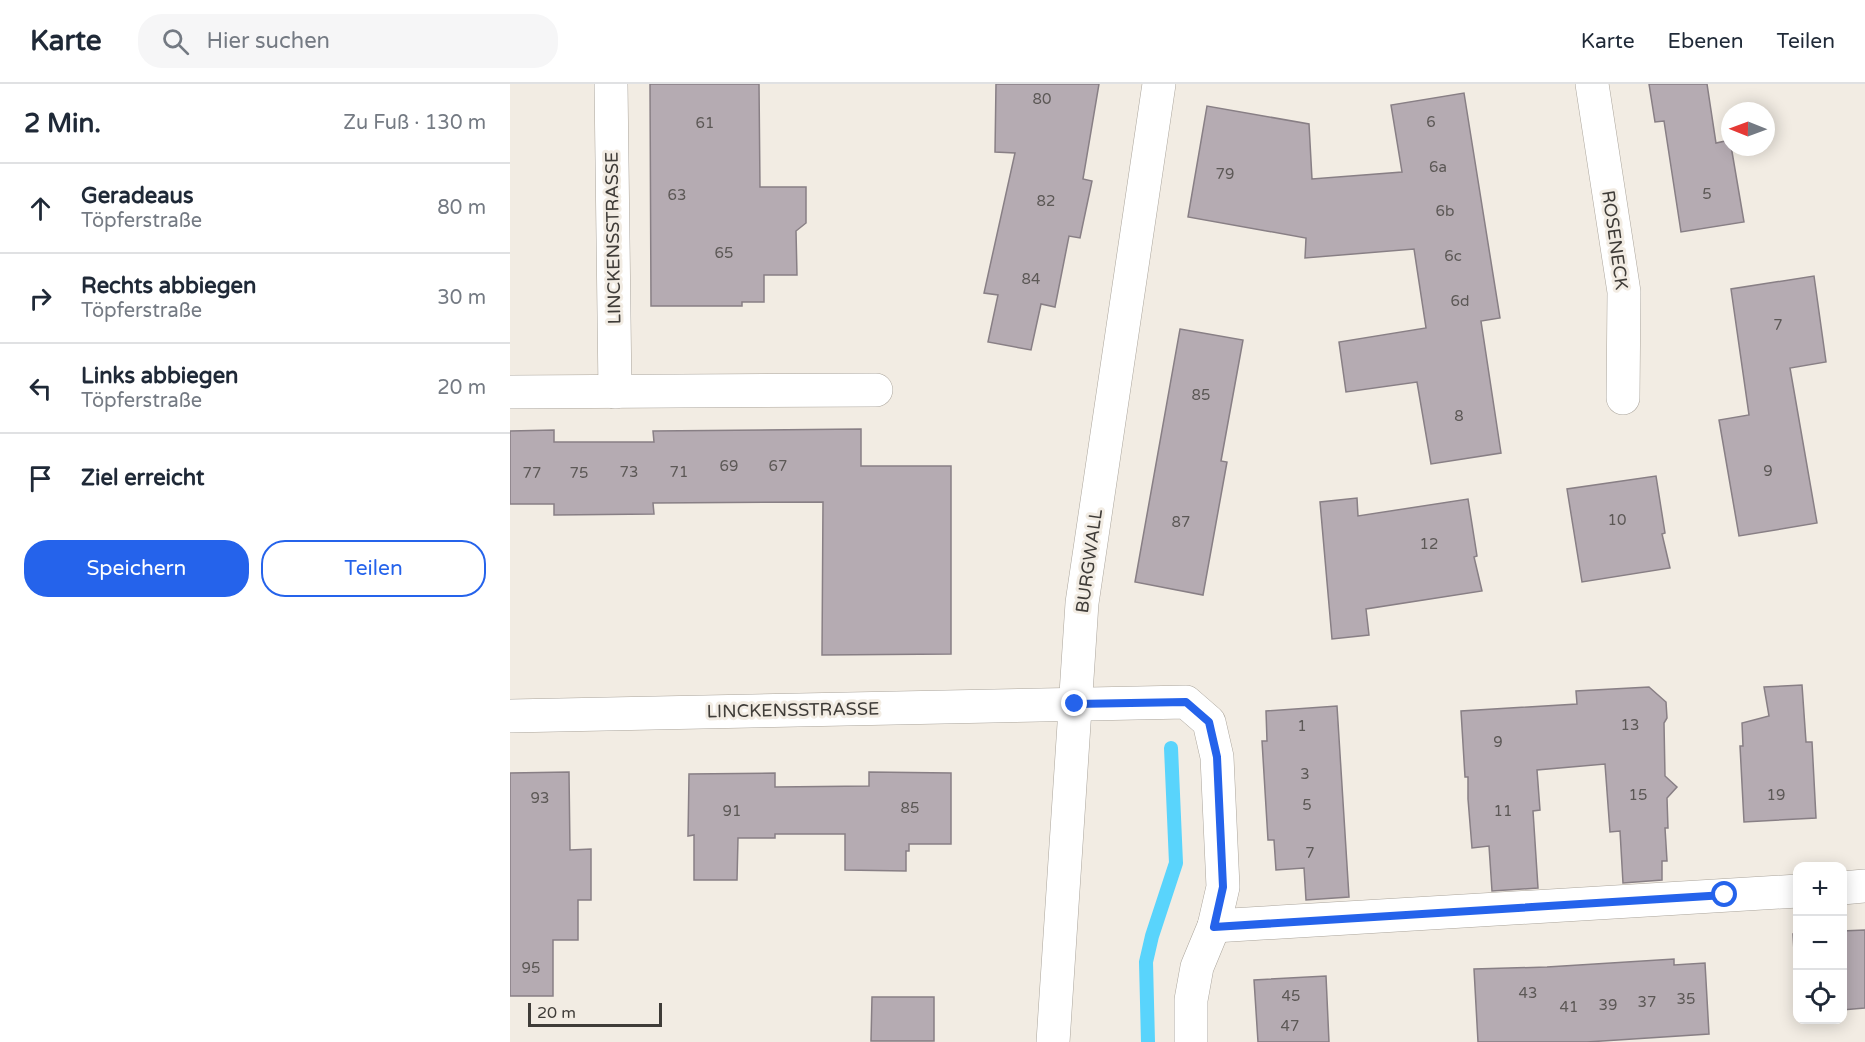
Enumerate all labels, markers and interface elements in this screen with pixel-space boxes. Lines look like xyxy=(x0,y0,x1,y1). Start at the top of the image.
search box xyxy=(138,14,558,68)
text: Karte xyxy=(30,24,102,58)
icon: search xyxy=(159,25,192,58)
text: Hier suchen xyxy=(207,28,330,54)
text: Karte xyxy=(1581,29,1635,54)
text: Ebenen xyxy=(1668,29,1744,54)
text: Teilen xyxy=(1777,29,1835,54)
house number: 80 xyxy=(1033,90,1051,108)
north arrow xyxy=(1721,102,1775,156)
text: 2 Min. xyxy=(24,108,101,139)
text: Zu Fuß · 130 m xyxy=(343,111,486,135)
house number: 6 xyxy=(1426,113,1436,131)
house number: 61 xyxy=(696,114,714,132)
street label: LINCKENSSTRASSE xyxy=(600,151,626,325)
house number: 6a xyxy=(1429,158,1447,176)
house number: 79 xyxy=(1216,165,1234,183)
text: Geradeaus xyxy=(81,183,193,209)
house number: 5 xyxy=(1702,185,1712,203)
house number: 63 xyxy=(668,186,686,204)
street label: ROSENECK xyxy=(1597,189,1633,291)
icon: ahead xyxy=(24,192,57,225)
house number: 82 xyxy=(1037,192,1055,210)
text: 80 m xyxy=(437,196,486,220)
house number: 6b xyxy=(1436,202,1454,220)
text: Töpferstraße xyxy=(81,209,202,233)
house number: 65 xyxy=(715,244,733,262)
house number: 6c xyxy=(1444,247,1462,265)
house number: 84 xyxy=(1022,270,1040,288)
text: Rechts abbiegen xyxy=(81,273,256,299)
icon: right xyxy=(24,282,57,315)
text: 30 m xyxy=(437,286,486,310)
house number: 6d xyxy=(1451,292,1469,310)
text: Töpferstraße xyxy=(81,299,202,323)
house number: 7 xyxy=(1773,316,1783,334)
text: Links abbiegen xyxy=(81,363,239,389)
icon: left xyxy=(24,372,57,405)
text: 20 m xyxy=(437,376,486,400)
house number: 85 xyxy=(1192,386,1210,404)
text: Töpferstraße xyxy=(81,389,202,413)
house number: 8 xyxy=(1454,407,1464,425)
house number: 69 xyxy=(720,457,738,475)
house number: 67 xyxy=(769,457,787,475)
icon: arrive xyxy=(24,462,57,495)
house number: 9 xyxy=(1763,462,1773,480)
house number: 73 xyxy=(620,463,638,481)
house number: 71 xyxy=(670,463,688,481)
house number: 77 xyxy=(523,464,541,482)
house number: 75 xyxy=(570,464,588,482)
text: Ziel erreicht xyxy=(81,465,204,491)
street label: BURGWALL xyxy=(1071,507,1107,614)
house number: 10 xyxy=(1608,511,1626,529)
house number: 87 xyxy=(1172,513,1190,531)
house number: 12 xyxy=(1420,535,1438,553)
button: Speichern xyxy=(24,540,249,597)
button: Teilen xyxy=(261,540,486,597)
route end xyxy=(1061,690,1087,716)
street label: LINCKENSSTRASSE xyxy=(706,697,880,723)
house number: 13 xyxy=(1621,716,1639,734)
house number: 1 xyxy=(1297,717,1307,735)
house number: 9 xyxy=(1493,733,1503,751)
house number: 3 xyxy=(1300,765,1310,783)
house number: 15 xyxy=(1629,786,1647,804)
house number: 19 xyxy=(1767,786,1785,804)
house number: 93 xyxy=(531,789,549,807)
house number: 5 xyxy=(1302,796,1312,814)
house number: 85 xyxy=(901,799,919,817)
house number: 91 xyxy=(723,802,741,820)
house number: 11 xyxy=(1494,802,1512,820)
house number: 7 xyxy=(1305,844,1315,862)
map controls xyxy=(1793,862,1847,1024)
button: + xyxy=(1793,862,1847,916)
route start xyxy=(1711,881,1737,907)
button: − xyxy=(1793,916,1847,970)
house number: 95 xyxy=(522,959,540,977)
button: locate xyxy=(1793,970,1847,1024)
house number: 43 xyxy=(1519,984,1537,1002)
house number: 45 xyxy=(1282,987,1300,1005)
house number: 35 xyxy=(1677,990,1695,1008)
house number: 37 xyxy=(1638,993,1656,1011)
house number: 39 xyxy=(1599,996,1617,1014)
house number: 41 xyxy=(1560,998,1578,1016)
scale bar xyxy=(528,1000,662,1028)
text: 20 m xyxy=(537,1003,576,1023)
house number: 47 xyxy=(1281,1017,1299,1035)

